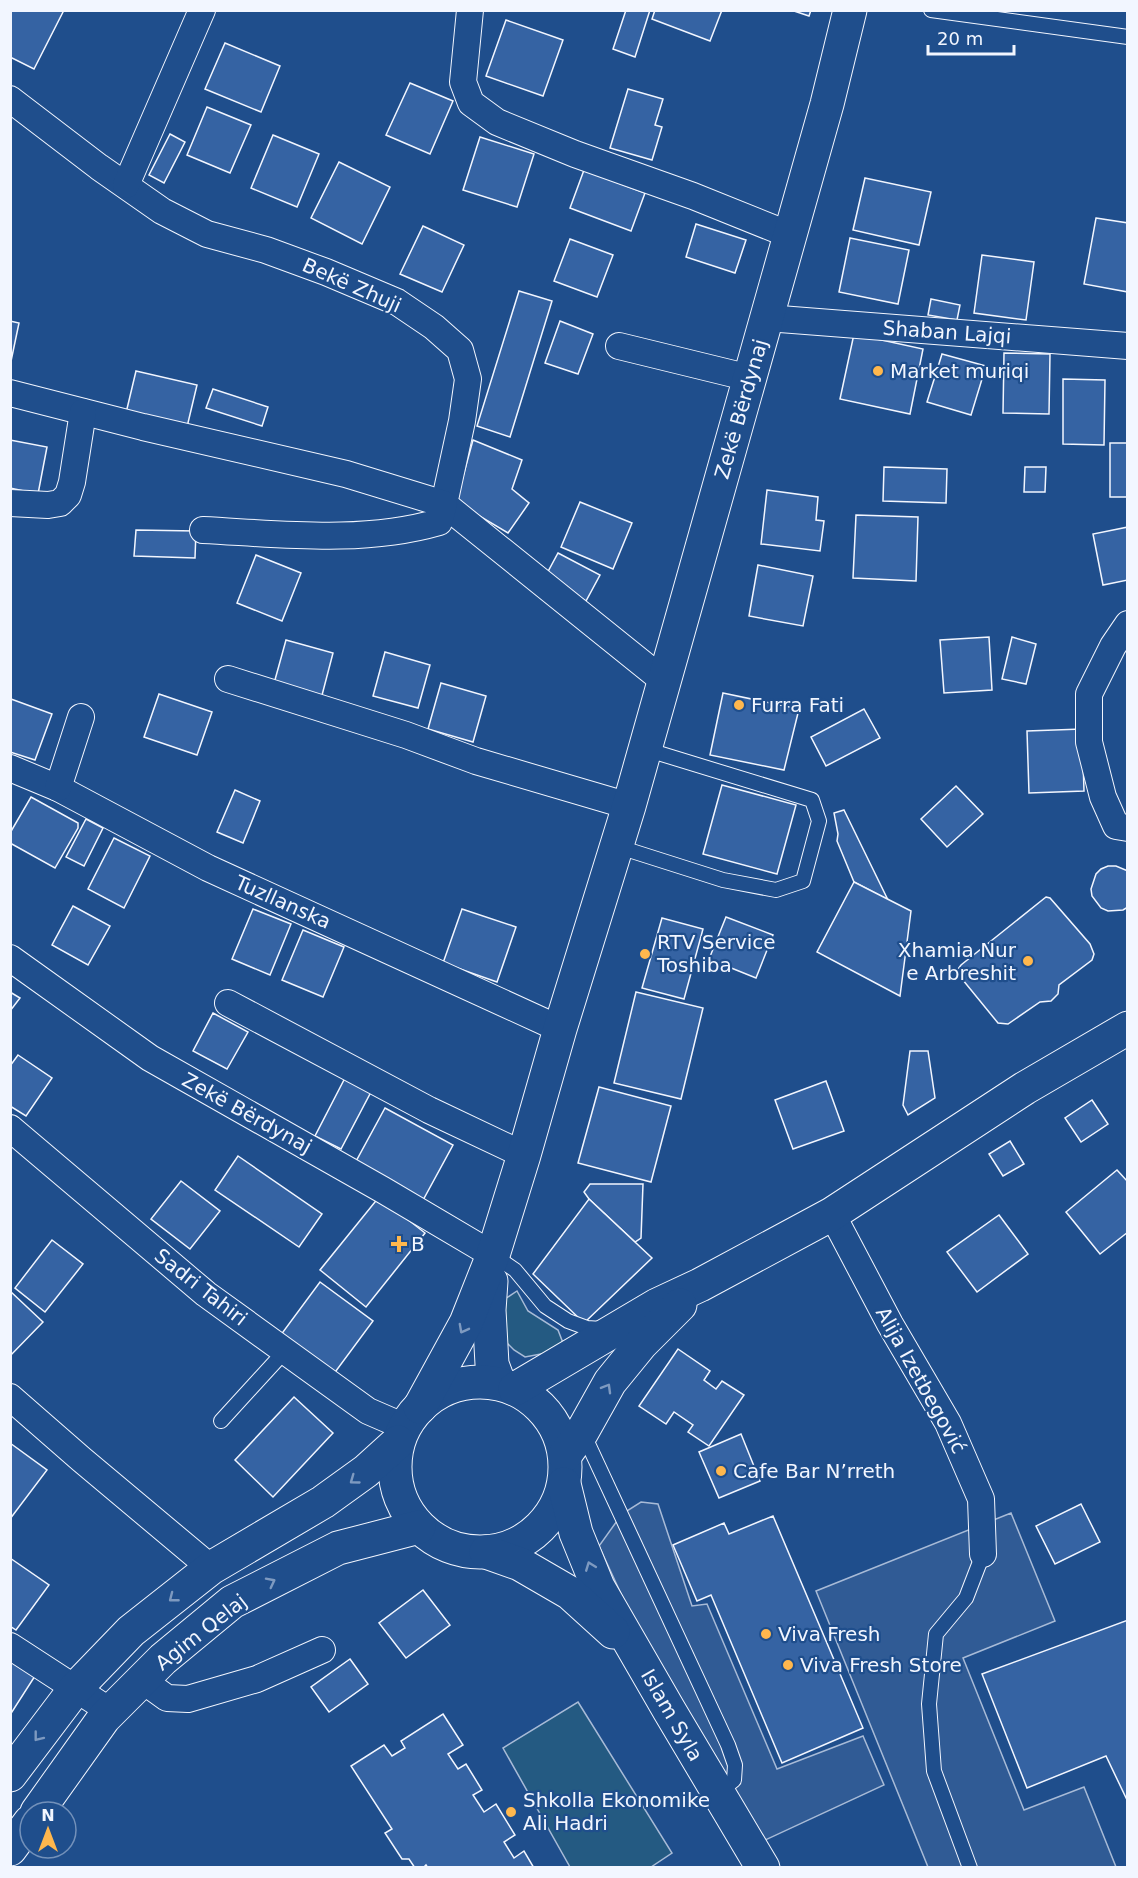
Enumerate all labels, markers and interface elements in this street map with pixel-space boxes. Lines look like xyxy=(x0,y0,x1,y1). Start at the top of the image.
scale bar xyxy=(928,18,1014,56)
text: 20 m xyxy=(937,28,983,49)
street label: Bekë Zhuji xyxy=(299,253,405,317)
street label: Shaban Lajqi xyxy=(882,316,1012,348)
street label: Zekë Bërdynaj xyxy=(710,336,772,482)
place label: Market muriqi xyxy=(890,359,1029,383)
marker: Market muriqi xyxy=(871,364,885,378)
place label: Furra Fati xyxy=(751,693,844,717)
marker: Furra Fati xyxy=(732,698,746,712)
street label: Tuzllanska xyxy=(230,870,335,934)
place label: RTV Service Toshiba xyxy=(656,930,776,977)
place label: Xhamia Nur e Arbreshit xyxy=(898,938,1017,985)
marker: RTV Service Toshiba xyxy=(638,947,652,961)
marker: Xhamia Nur e Arbreshit xyxy=(1021,954,1035,968)
street label: Zekë Bërdynaj xyxy=(178,1067,316,1159)
place label: B xyxy=(411,1232,425,1256)
marker: B xyxy=(392,1237,406,1251)
street label: Sadri Tahiri xyxy=(150,1243,252,1331)
street label: Alija Izetbegović xyxy=(871,1303,971,1457)
one-way arrow xyxy=(459,1323,470,1333)
one-way arrow xyxy=(599,1384,611,1394)
place label: Cafe Bar N’rreth xyxy=(733,1459,895,1483)
marker: Cafe Bar N’rreth xyxy=(714,1464,728,1478)
one-way arrow xyxy=(349,1473,360,1484)
one-way arrow xyxy=(585,1561,597,1572)
one-way arrow xyxy=(264,1578,275,1590)
street label: Agim Qelaj xyxy=(151,1589,251,1675)
one-way arrow xyxy=(169,1590,180,1601)
place label: Viva Fresh xyxy=(778,1622,880,1646)
marker: Viva Fresh xyxy=(759,1627,773,1641)
place label: Viva Fresh Store xyxy=(800,1653,962,1677)
marker: Viva Fresh Store xyxy=(781,1658,795,1672)
street label: Islam Syla xyxy=(636,1665,708,1765)
one-way arrow xyxy=(34,1730,45,1741)
place label: Shkolla Ekonomike Ali Hadri xyxy=(523,1788,710,1835)
north arrow xyxy=(18,1800,78,1860)
marker: Shkolla Ekonomike Ali Hadri xyxy=(504,1805,518,1819)
text: N xyxy=(41,1806,55,1825)

